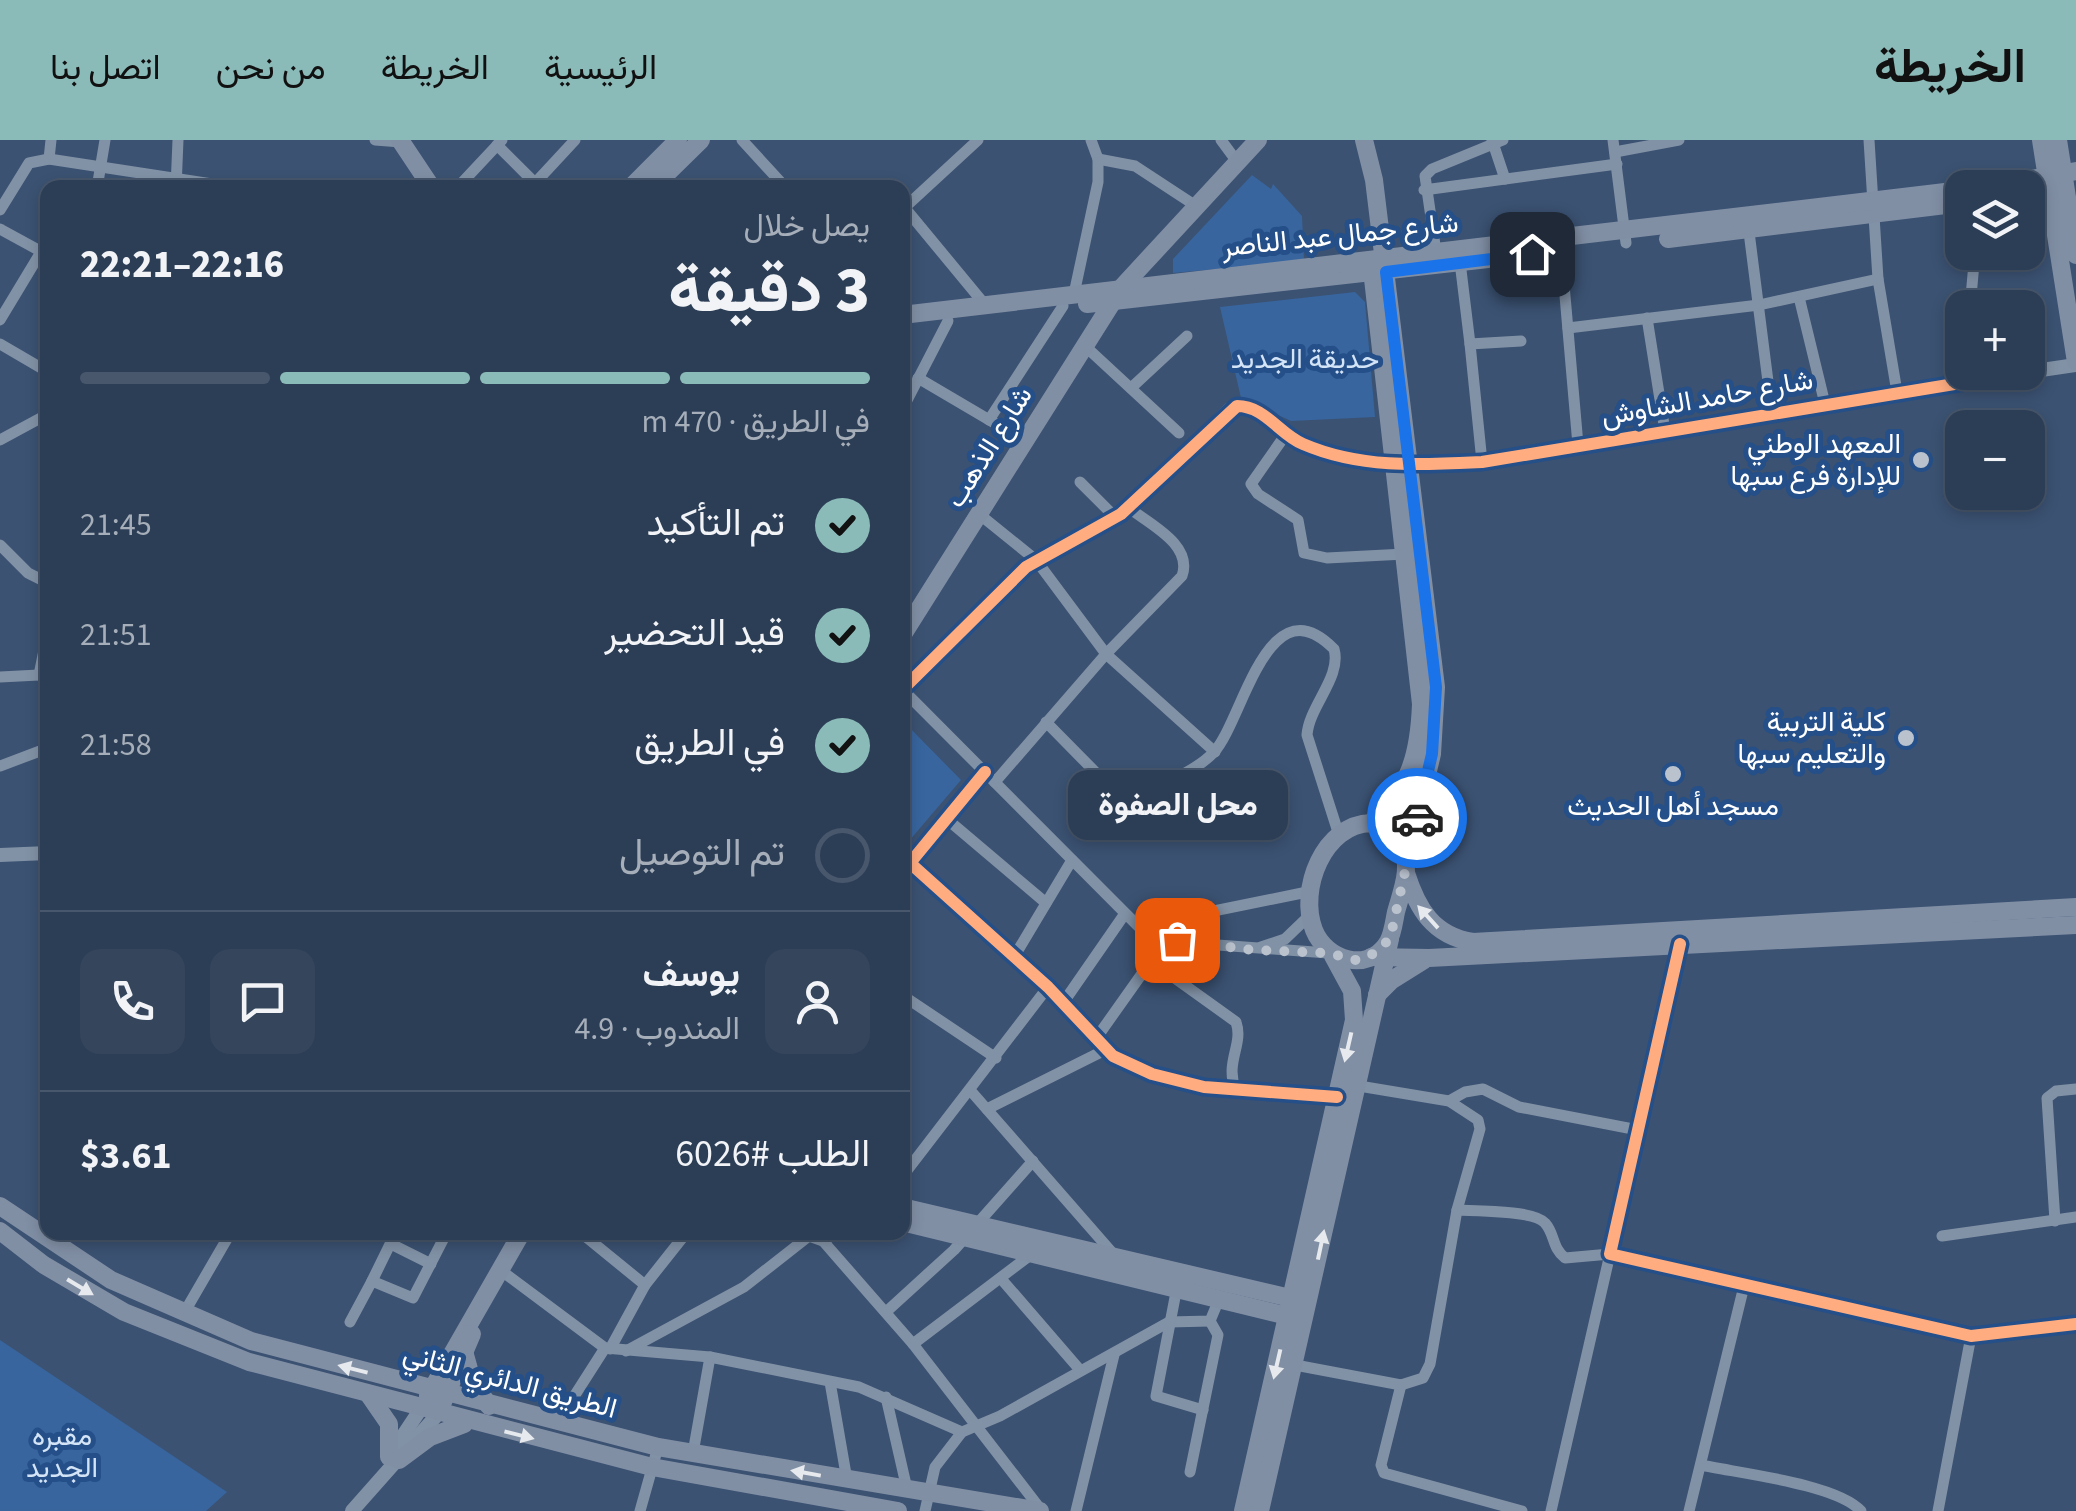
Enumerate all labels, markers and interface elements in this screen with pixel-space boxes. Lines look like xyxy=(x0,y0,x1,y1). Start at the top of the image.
text: الخريطة xyxy=(1874,33,2026,101)
text: اتصل بنا xyxy=(50,43,161,93)
text: من نحن xyxy=(216,43,326,93)
text: الخريطة xyxy=(381,43,489,93)
text: الرئيسية xyxy=(544,43,657,93)
map controls xyxy=(1945,170,2045,510)
button: layers xyxy=(1945,170,2045,270)
text: يصل خلال xyxy=(743,203,870,249)
street label: شارع جمال عبد الناصر xyxy=(1219,203,1460,267)
pin xyxy=(1490,212,1575,297)
icon: home xyxy=(1505,227,1560,282)
text: 22:16–22:21 xyxy=(80,238,284,292)
text: 3 دقيقة xyxy=(668,244,870,337)
button: + xyxy=(1945,290,2045,390)
park label: حديقة الجديد xyxy=(1231,339,1379,379)
street label: شارع حامد الشاوش xyxy=(1598,360,1816,436)
street label: شارع الذهب xyxy=(936,378,1042,516)
text: في الطريق · 470 m xyxy=(642,399,870,445)
button: − xyxy=(1945,410,2045,510)
place label: المعهد الوطني للإدارة فرع سبها xyxy=(1731,424,1901,496)
marker: المعهد الوطني للإدارة فرع سبها xyxy=(1910,449,1932,471)
text: تم التأكيد xyxy=(647,496,785,550)
icon: check xyxy=(815,498,870,553)
text: 21:45 xyxy=(80,502,152,548)
text: قيد التحضير xyxy=(604,606,785,660)
icon: check xyxy=(815,608,870,663)
text: 21:51 xyxy=(80,612,152,658)
place label: كلية التربية والتعليم سبها xyxy=(1737,702,1886,774)
text: في الطريق xyxy=(634,716,785,770)
icon: check xyxy=(815,718,870,773)
text: 21:58 xyxy=(80,722,152,768)
marker: كلية التربية والتعليم سبها xyxy=(1895,727,1917,749)
marker: مسجد أهل الحديث xyxy=(1662,763,1684,785)
courier xyxy=(1367,768,1467,868)
callout: محل الصفوة xyxy=(1067,770,1287,840)
text: محل الصفوة xyxy=(1098,782,1258,828)
place label: مسجد أهل الحديث xyxy=(1567,786,1779,826)
icon: car xyxy=(1390,791,1445,846)
text: تم التوصيل xyxy=(619,826,785,880)
pin xyxy=(1135,898,1220,983)
one-way arrow xyxy=(1417,905,1440,929)
icon: bag xyxy=(1150,913,1205,968)
text: يوسف xyxy=(643,947,740,1001)
button: phone xyxy=(80,949,185,1054)
button: chat xyxy=(210,949,315,1054)
button: person xyxy=(765,949,870,1054)
text: المندوب · 4.9 xyxy=(574,1006,740,1052)
one-way arrow xyxy=(1340,1032,1355,1063)
text: الطلب #6026 xyxy=(675,1127,870,1181)
text: $3.61 xyxy=(80,1129,172,1183)
one-way arrow xyxy=(1314,1229,1329,1260)
one-way arrow xyxy=(66,1278,94,1295)
street label: الطريق الدائري الثاني xyxy=(398,1333,621,1431)
one-way arrow xyxy=(1269,1349,1284,1380)
one-way arrow xyxy=(337,1360,368,1376)
park label: مقبره الجديد xyxy=(26,1416,98,1488)
one-way arrow xyxy=(504,1428,535,1443)
one-way arrow xyxy=(790,1465,821,1480)

